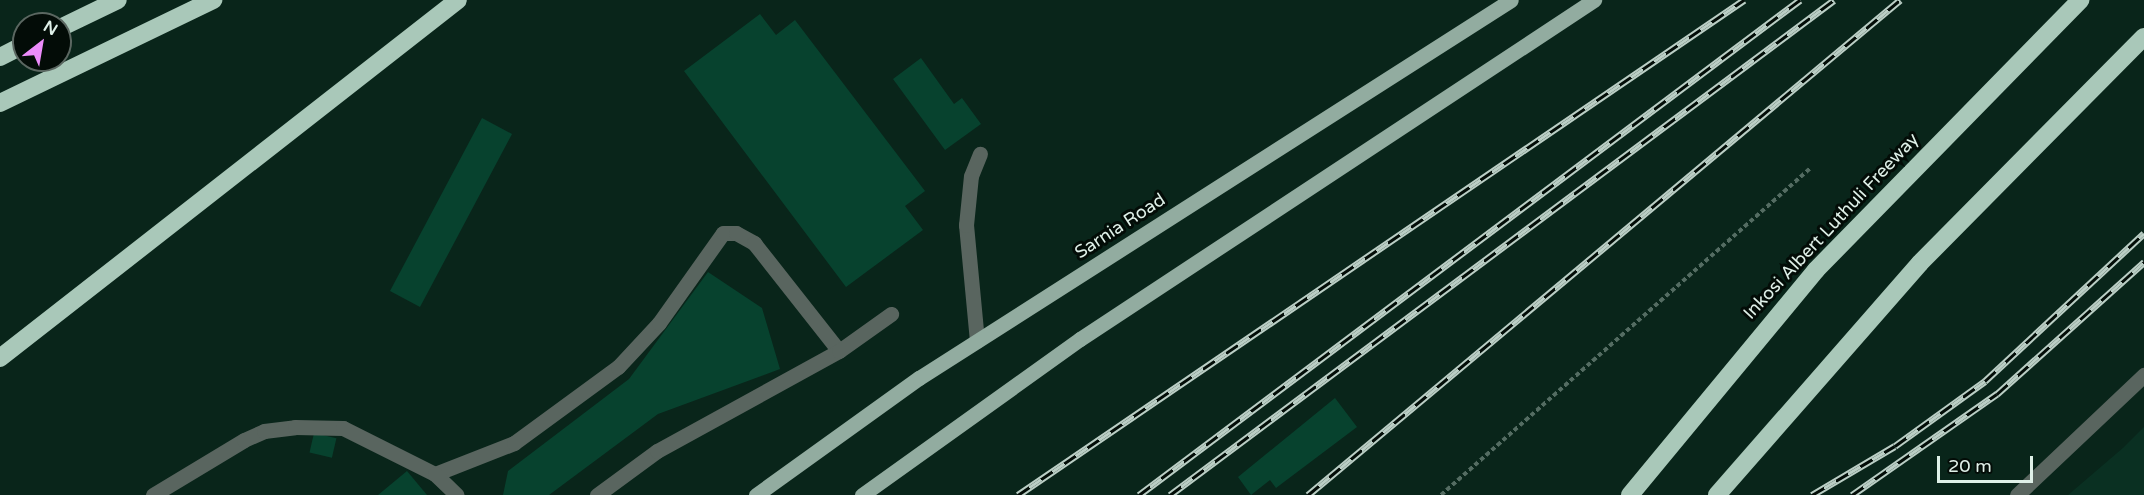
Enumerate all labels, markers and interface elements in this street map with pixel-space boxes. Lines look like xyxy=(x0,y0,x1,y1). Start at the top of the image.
north arrow xyxy=(12,12,72,72)
text: N xyxy=(40,16,61,40)
street label: Inkosi Albert Luthuli Freeway xyxy=(1739,128,1923,324)
street label: Sarnia Road xyxy=(1071,189,1169,263)
scale bar xyxy=(1940,444,2036,482)
text: 20 m xyxy=(1948,455,1992,477)

